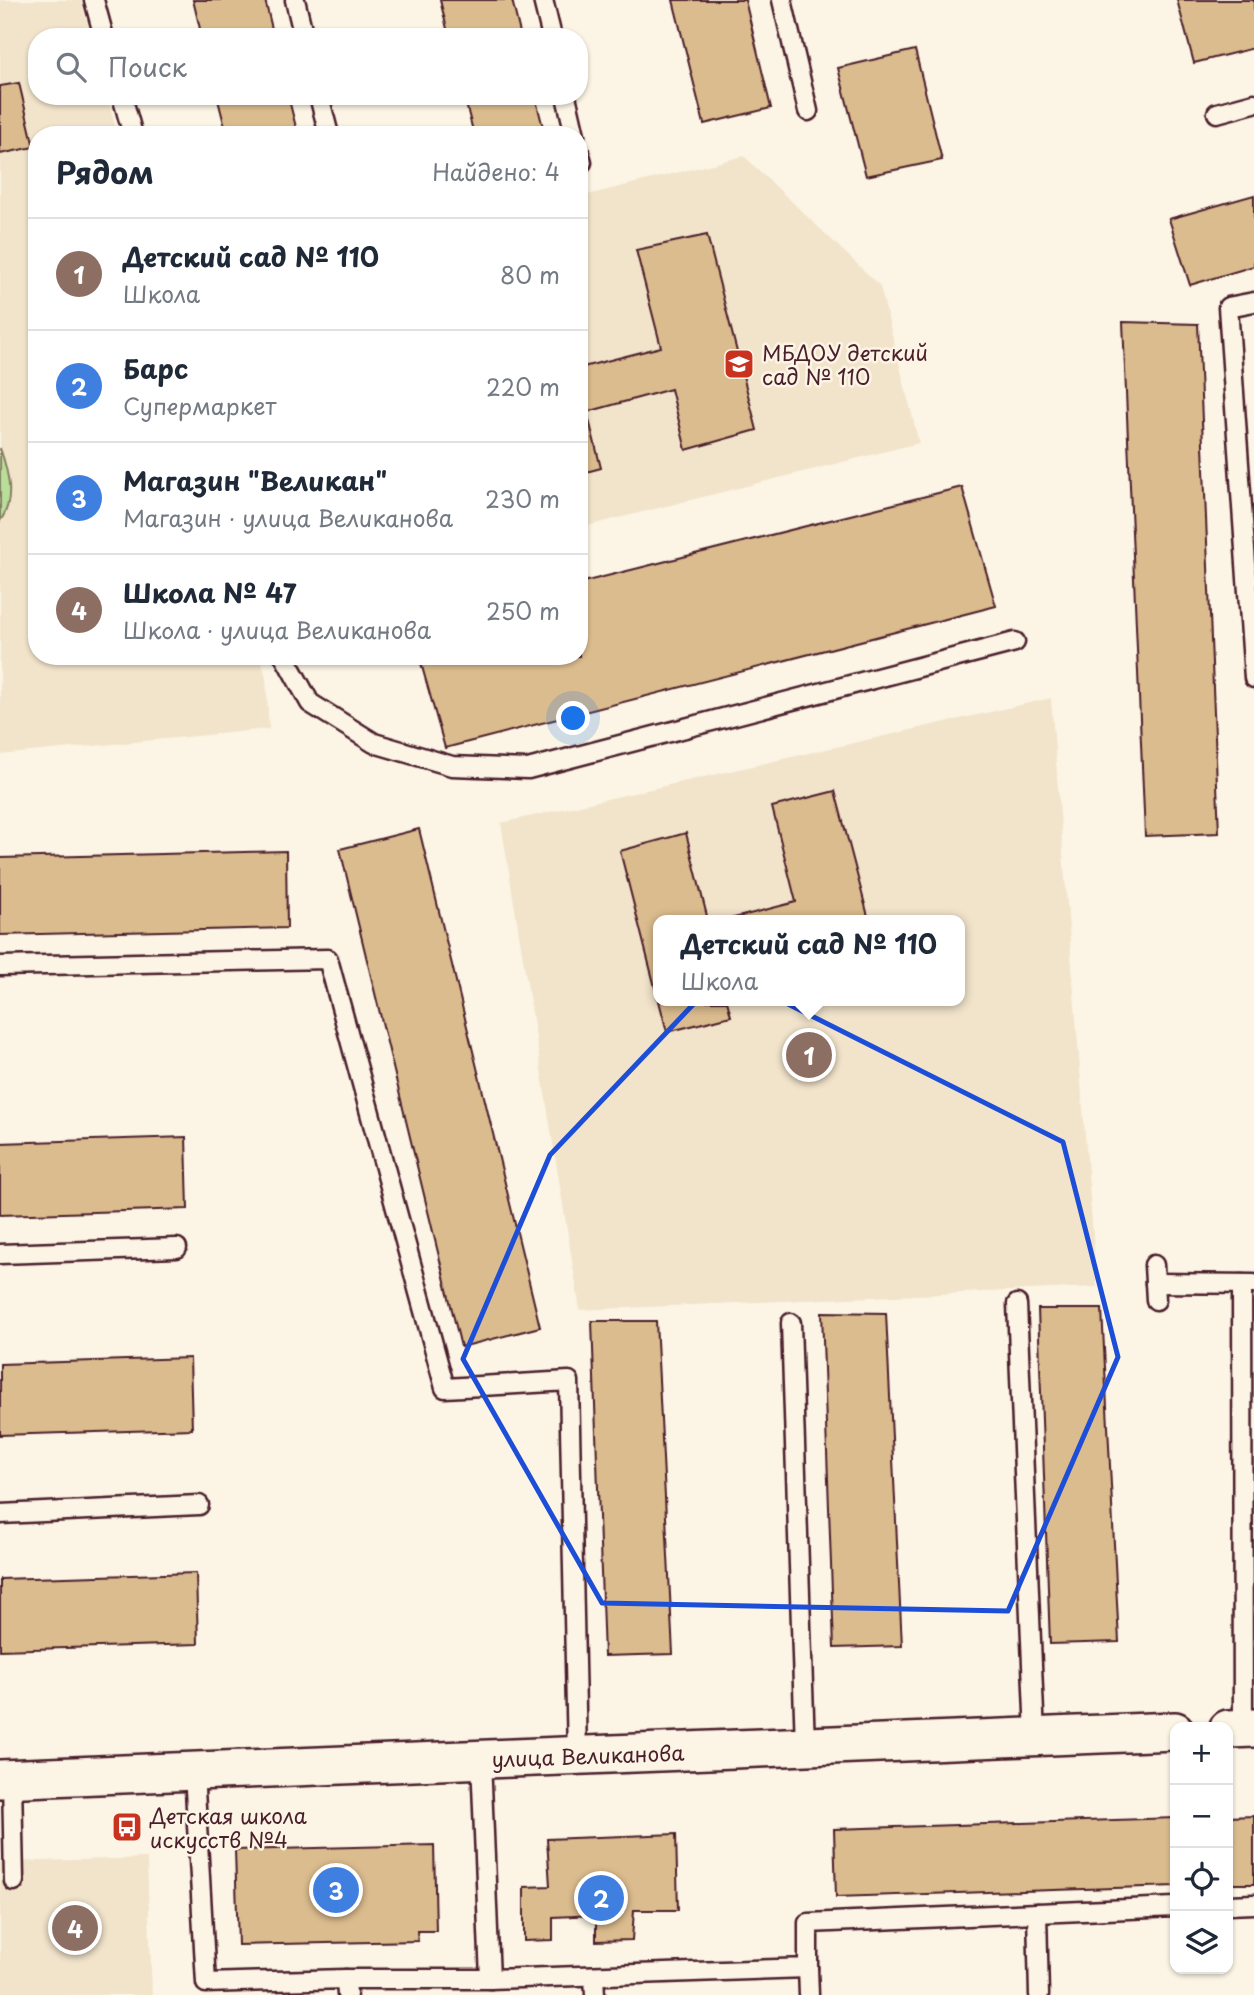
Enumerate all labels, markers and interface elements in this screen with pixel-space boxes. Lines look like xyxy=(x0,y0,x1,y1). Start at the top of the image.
search box xyxy=(28,28,588,105)
text: Поиск xyxy=(108,47,187,86)
icon: search xyxy=(52,48,90,86)
text: Рядом xyxy=(56,149,154,194)
text: Найдено: 4 xyxy=(432,154,560,189)
text: Детский сад № 110 xyxy=(123,237,379,276)
text: 1 xyxy=(74,257,85,292)
text: 80 m xyxy=(500,257,560,292)
text: Школа xyxy=(123,276,200,311)
place label: МБДОУ детский сад № 110 xyxy=(762,336,928,392)
school or university icon: МБДОУ детский сад № 110 xyxy=(722,347,756,381)
text: Барс xyxy=(123,349,188,388)
text: 2 xyxy=(71,369,87,404)
text: 220 m xyxy=(486,369,560,404)
text: Супермаркет xyxy=(123,388,277,423)
text: Магазин "Великан" xyxy=(123,461,387,500)
text: 3 xyxy=(71,481,87,516)
text: 230 m xyxy=(485,481,560,516)
text: Магазин · улица Великанова xyxy=(123,500,453,535)
text: Школа № 47 xyxy=(123,573,296,612)
text: 4 xyxy=(71,593,87,628)
text: 250 m xyxy=(486,593,560,628)
text: Школа · улица Великанова xyxy=(123,612,431,647)
your location xyxy=(556,701,590,735)
popup xyxy=(653,915,965,1006)
text: Детский сад № 110 xyxy=(681,924,937,963)
text: Школа xyxy=(681,963,758,998)
pin: 1 xyxy=(786,1029,832,1081)
map controls xyxy=(1170,1722,1233,1974)
button: + xyxy=(1170,1722,1233,1785)
street label: улица Великанова xyxy=(491,1736,685,1774)
button: − xyxy=(1170,1785,1233,1848)
place label: Детская школа искусств №4 xyxy=(149,1799,307,1855)
bus stop icon: Детская школа искусств №4 xyxy=(110,1810,144,1844)
button: locate xyxy=(1170,1848,1233,1911)
pin: 3 xyxy=(313,1864,359,1916)
pin: 2 xyxy=(578,1872,624,1924)
pin: 4 xyxy=(52,1902,98,1954)
button: layers xyxy=(1170,1911,1233,1974)

